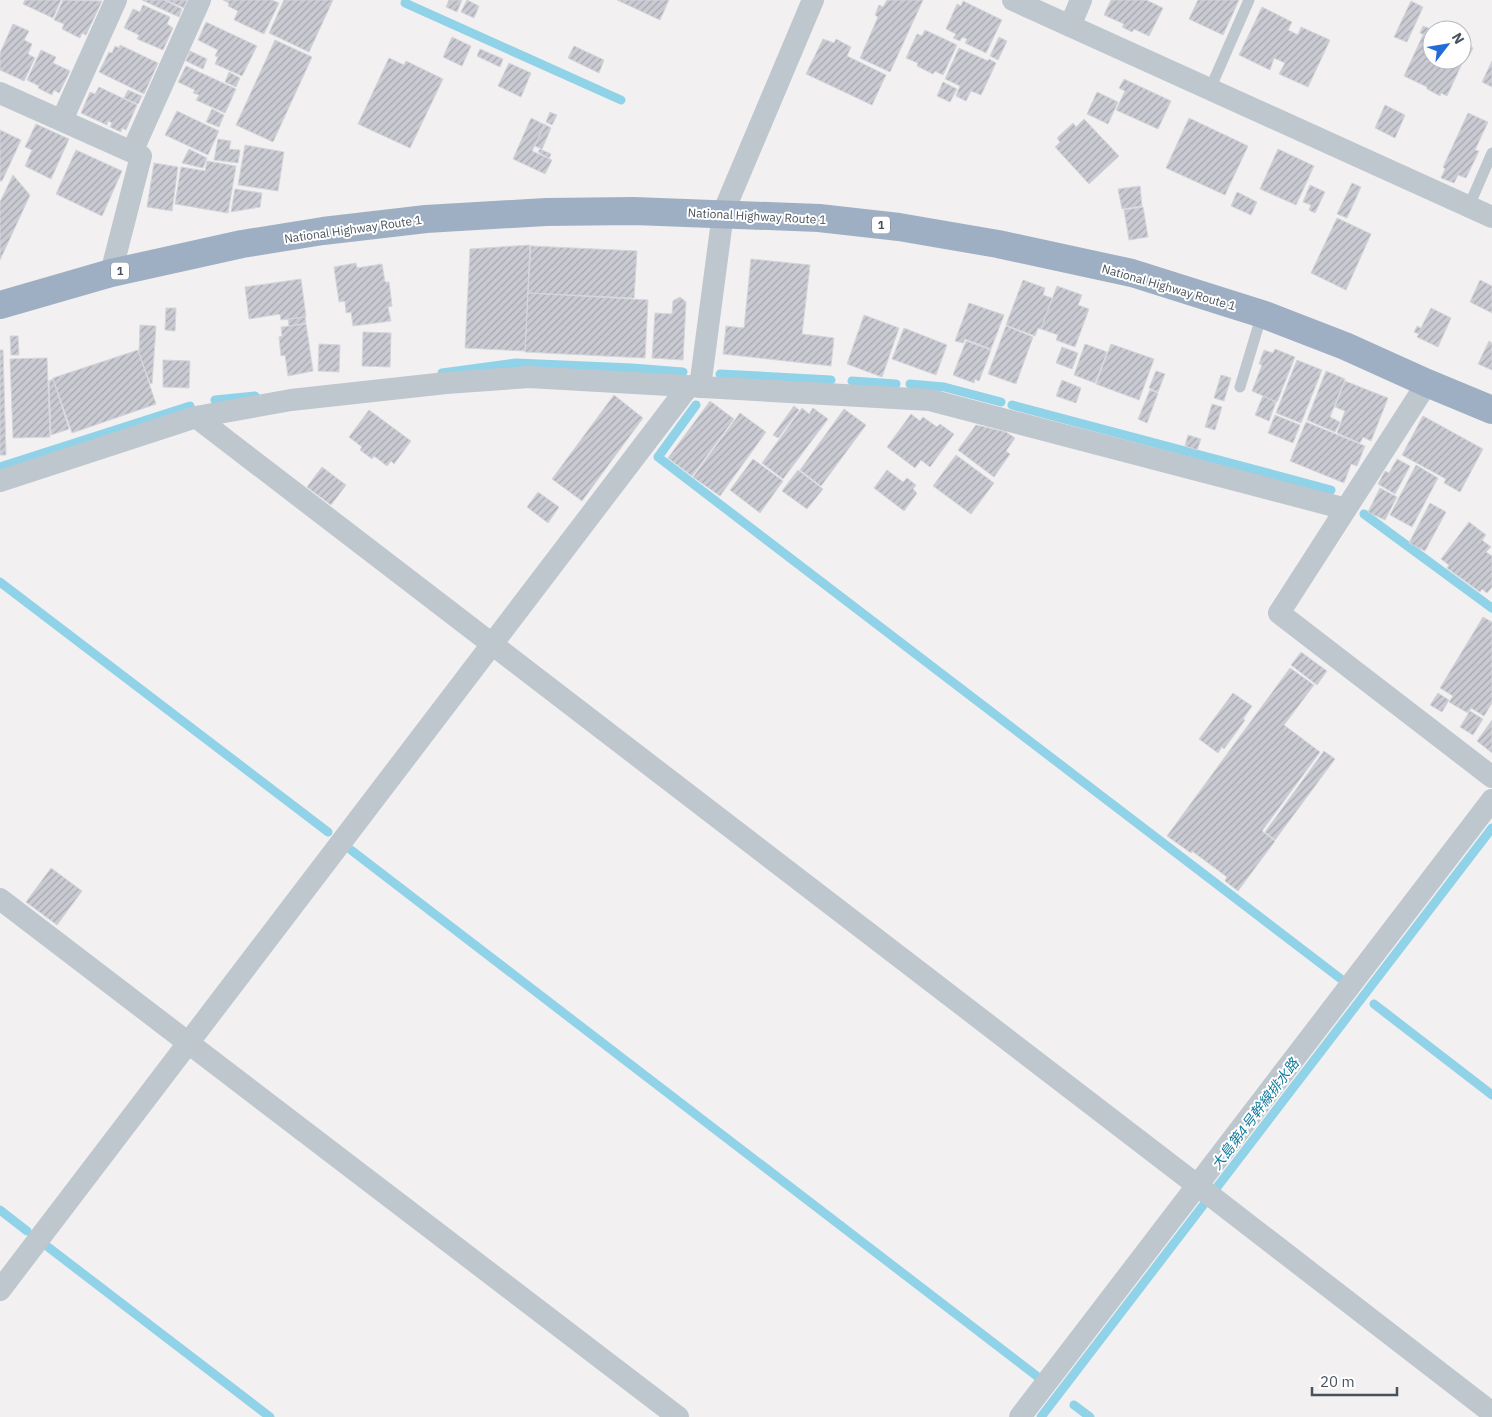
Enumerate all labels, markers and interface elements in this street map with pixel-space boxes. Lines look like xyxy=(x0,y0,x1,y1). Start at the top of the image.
north arrow xyxy=(1422,20,1472,70)
text: N xyxy=(1448,29,1468,47)
street label: National Highway Route 1 xyxy=(687,205,827,227)
street label: National Highway Route 1 xyxy=(283,212,423,246)
road number: 1 xyxy=(872,216,890,234)
street label: National Highway Route 1 xyxy=(1100,261,1238,313)
road number: 1 xyxy=(111,262,129,280)
water label: 大島第4号幹線排水路 xyxy=(1207,1054,1303,1173)
scale bar xyxy=(1312,1364,1397,1396)
text: 20 m xyxy=(1320,1372,1355,1391)

